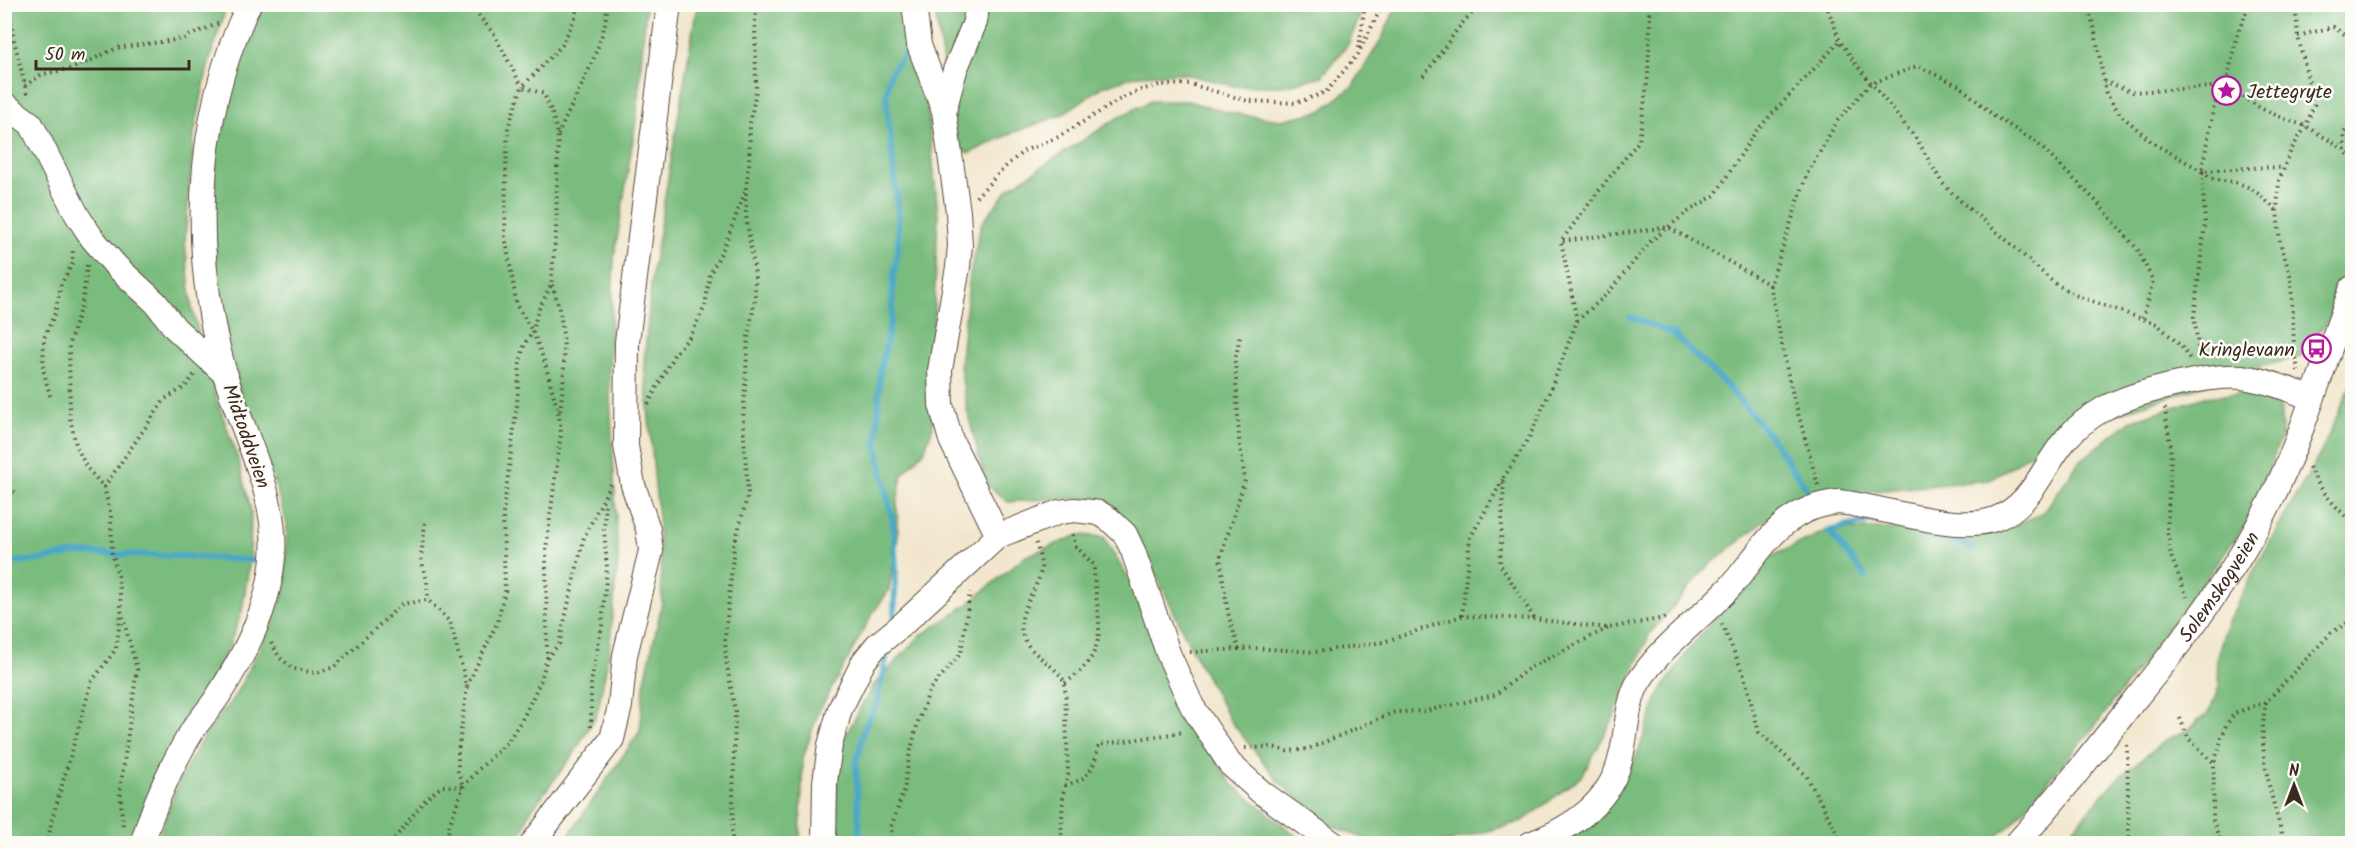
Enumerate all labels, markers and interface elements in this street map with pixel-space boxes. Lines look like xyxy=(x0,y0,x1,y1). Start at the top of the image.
scale bar xyxy=(36,33,189,71)
text: 50 m xyxy=(45,41,85,70)
place icon: Jettegryte xyxy=(2210,75,2242,107)
place label: Jettegryte xyxy=(2247,77,2332,109)
bus stop icon: Kringlevann xyxy=(2300,333,2332,365)
place label: Kringlevann xyxy=(2199,335,2295,367)
street label: Midtoddveien xyxy=(212,380,278,493)
street label: Solemskogveien xyxy=(2171,526,2269,650)
north arrow xyxy=(2264,755,2324,815)
text: N xyxy=(2289,759,2299,784)

